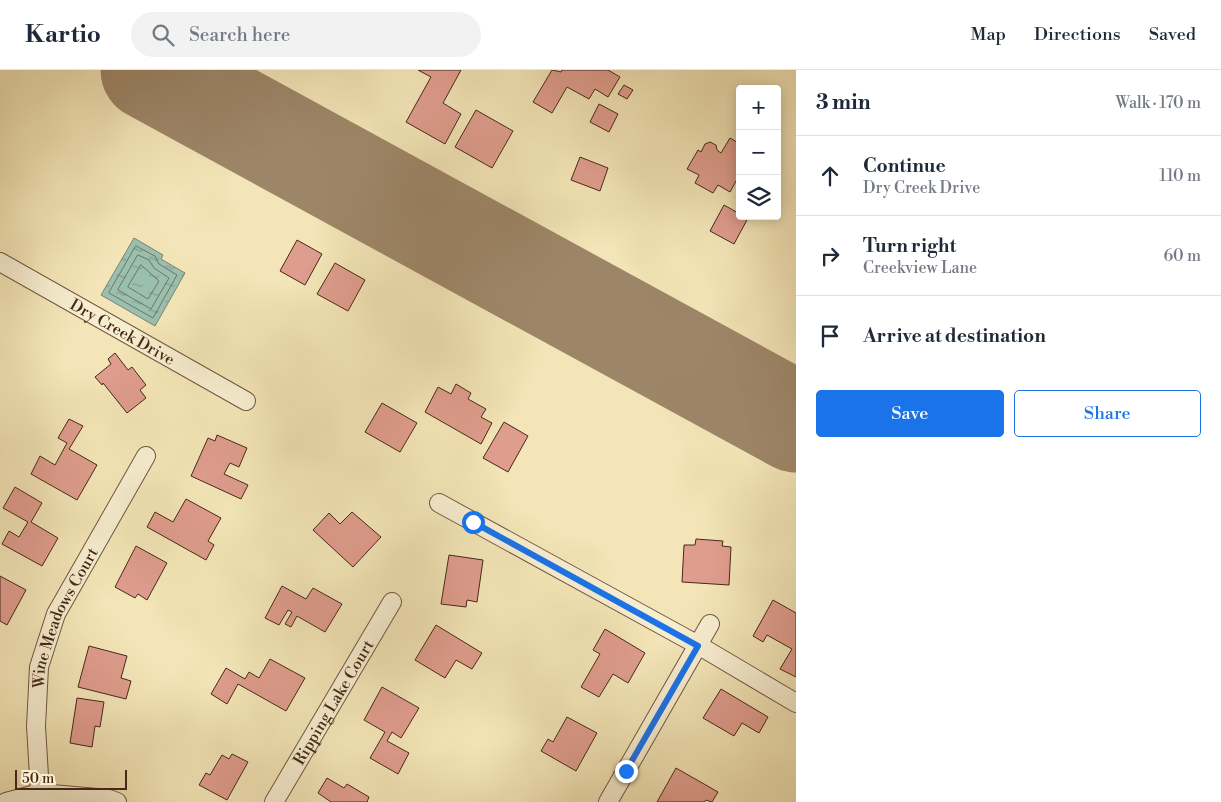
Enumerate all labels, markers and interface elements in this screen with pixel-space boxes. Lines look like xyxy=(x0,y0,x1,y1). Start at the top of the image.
search box xyxy=(131,12,481,57)
text: Kartio xyxy=(25,20,101,50)
icon: search xyxy=(149,21,177,49)
text: Search here xyxy=(189,23,290,47)
text: Map xyxy=(970,23,1006,46)
text: Directions xyxy=(1034,23,1121,46)
text: Saved xyxy=(1149,23,1196,46)
map controls xyxy=(736,85,781,220)
button: + xyxy=(736,85,781,130)
text: 3 min xyxy=(816,90,871,116)
text: Walk · 170 m xyxy=(1115,93,1201,113)
button: − xyxy=(736,130,781,175)
text: Continue xyxy=(863,154,946,178)
icon: ahead xyxy=(816,162,844,190)
text: 110 m xyxy=(1159,166,1201,186)
button: layers xyxy=(736,175,781,220)
text: Dry Creek Drive xyxy=(863,178,980,198)
text: Turn right xyxy=(863,234,956,258)
icon: right xyxy=(816,242,844,270)
text: 60 m xyxy=(1163,246,1201,266)
text: Creekview Lane xyxy=(863,258,977,278)
street label: Dry Creek Drive xyxy=(66,295,178,370)
icon: arrive xyxy=(816,322,844,350)
text: Arrive at destination xyxy=(863,324,1046,348)
button: Save xyxy=(816,390,1004,437)
button: Share xyxy=(1014,390,1201,437)
route start xyxy=(462,511,485,534)
street label: Wine Meadows Court xyxy=(29,544,103,690)
street label: Ripping Lake Court xyxy=(289,636,379,769)
route end xyxy=(615,760,638,783)
scale bar xyxy=(15,767,128,790)
text: 50 m xyxy=(22,770,54,788)

